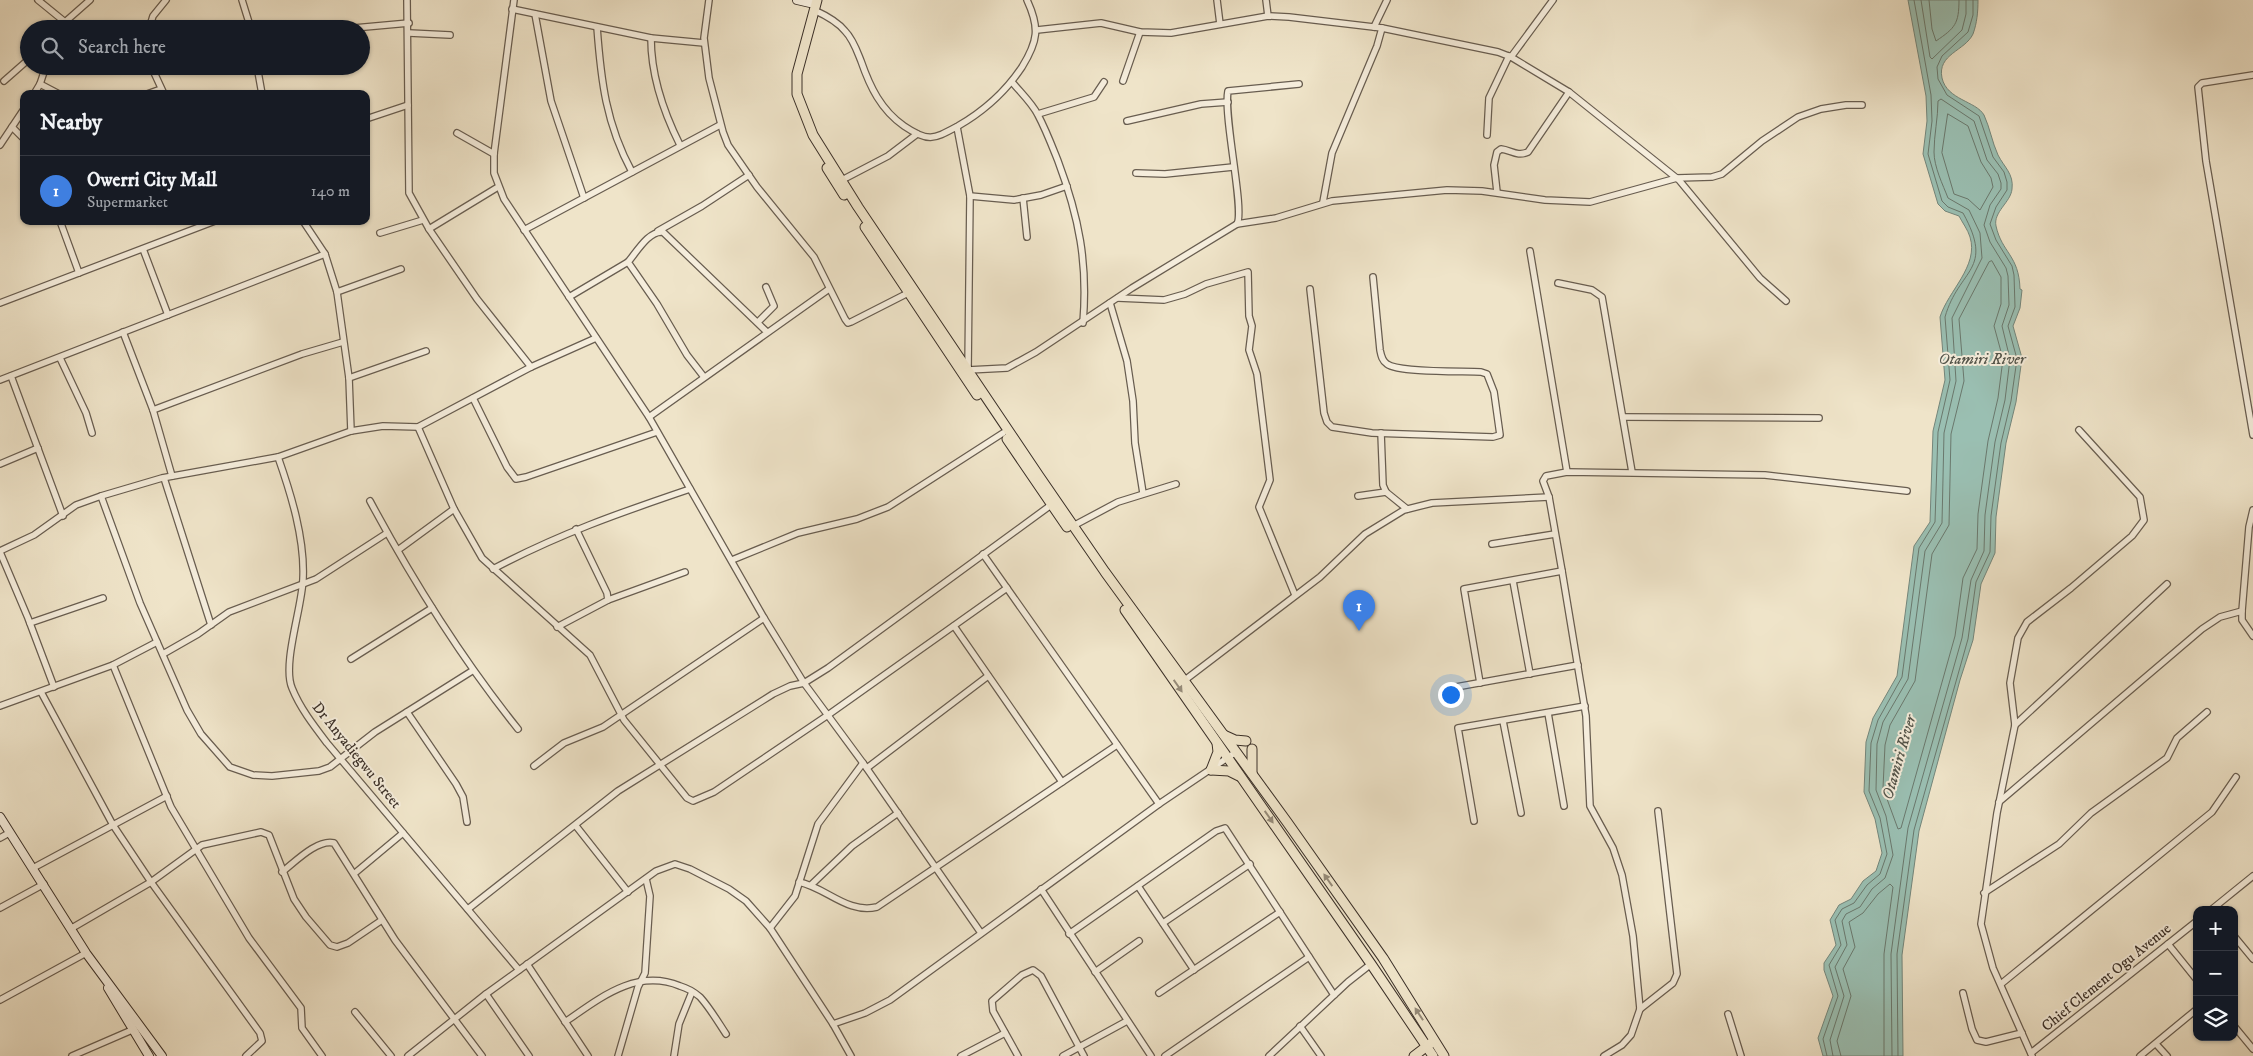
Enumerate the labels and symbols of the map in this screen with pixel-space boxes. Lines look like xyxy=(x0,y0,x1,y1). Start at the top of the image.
water label: Otamiri River xyxy=(1939,349,2027,369)
pin: 1 xyxy=(1343,590,1375,631)
one-way arrow xyxy=(1173,680,1183,693)
your location xyxy=(1438,682,1464,708)
street label: Dr Anyadiegwu Street xyxy=(308,698,405,813)
water label: Otamiri River xyxy=(1877,712,1921,802)
one-way arrow xyxy=(1264,810,1274,824)
one-way arrow xyxy=(1323,873,1333,887)
street label: Chief Clement Ogu Avenue xyxy=(2038,919,2175,1036)
one-way arrow xyxy=(1414,1008,1424,1021)

